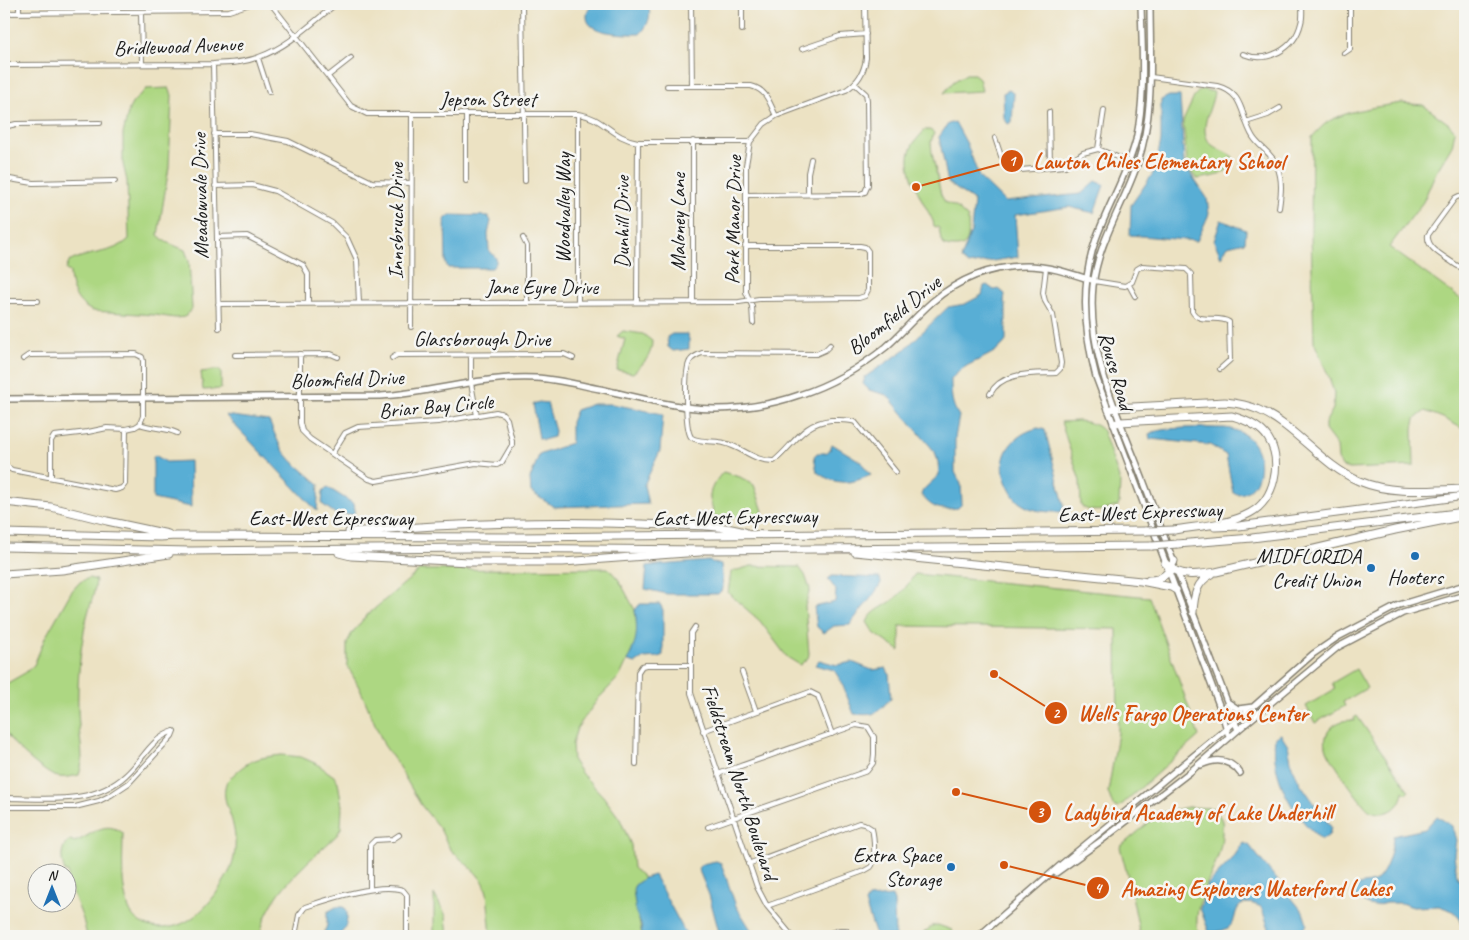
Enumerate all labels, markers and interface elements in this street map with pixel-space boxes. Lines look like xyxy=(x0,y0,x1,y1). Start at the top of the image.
street label: Bridlewood Avenue xyxy=(113,31,245,61)
street label: Jepson Street xyxy=(439,86,539,112)
street label: Meadowvale Drive xyxy=(186,131,214,259)
callout: Lawton Chiles Elementary School xyxy=(999,143,1294,180)
text: Lawton Chiles Elementary School xyxy=(1034,148,1288,176)
street label: Woodvalley Way xyxy=(550,151,576,263)
text: 1 xyxy=(1009,152,1018,171)
street label: Park Manor Drive xyxy=(719,154,747,285)
street label: Innsbruck Drive xyxy=(383,161,409,279)
street label: Maloney Lane xyxy=(665,172,691,271)
street label: Dunhill Drive xyxy=(609,174,635,268)
street label: Bloomfield Drive xyxy=(842,269,947,361)
street label: Jane Eyre Drive xyxy=(485,274,599,300)
street label: Glassborough Drive xyxy=(414,326,551,352)
street label: Rouse Road xyxy=(1092,329,1141,417)
street label: Bloomfield Drive xyxy=(290,364,405,394)
street label: Briar Bay Circle xyxy=(378,388,495,424)
street label: East-West Expressway xyxy=(1058,496,1224,528)
street label: East-West Expressway xyxy=(653,503,819,531)
street label: East-West Expressway xyxy=(249,505,415,531)
place label: MIDFLORIDA Credit Union xyxy=(1256,543,1362,593)
marker: Hooters xyxy=(1409,550,1421,562)
marker: MIDFLORIDA Credit Union xyxy=(1365,562,1377,574)
place label: Hooters xyxy=(1387,564,1444,590)
street label: Fieldstream North Boulevard xyxy=(696,681,785,887)
callout: Wells Fargo Operations Center xyxy=(1043,694,1319,731)
text: Wells Fargo Operations Center xyxy=(1078,700,1311,728)
text: 2 xyxy=(1053,704,1061,723)
callout: Ladybird Academy of Lake Underhill xyxy=(1028,793,1342,830)
text: Ladybird Academy of Lake Underhill xyxy=(1063,799,1337,827)
text: 3 xyxy=(1037,803,1045,822)
place label: Extra Space Storage xyxy=(853,842,942,892)
marker: Extra Space Storage xyxy=(945,861,957,873)
north arrow xyxy=(28,862,78,912)
text: N xyxy=(48,867,59,884)
callout: Amazing Explorers Waterford Lakes xyxy=(1086,869,1402,906)
text: Amazing Explorers Waterford Lakes xyxy=(1121,875,1393,903)
text: 4 xyxy=(1095,879,1104,898)

